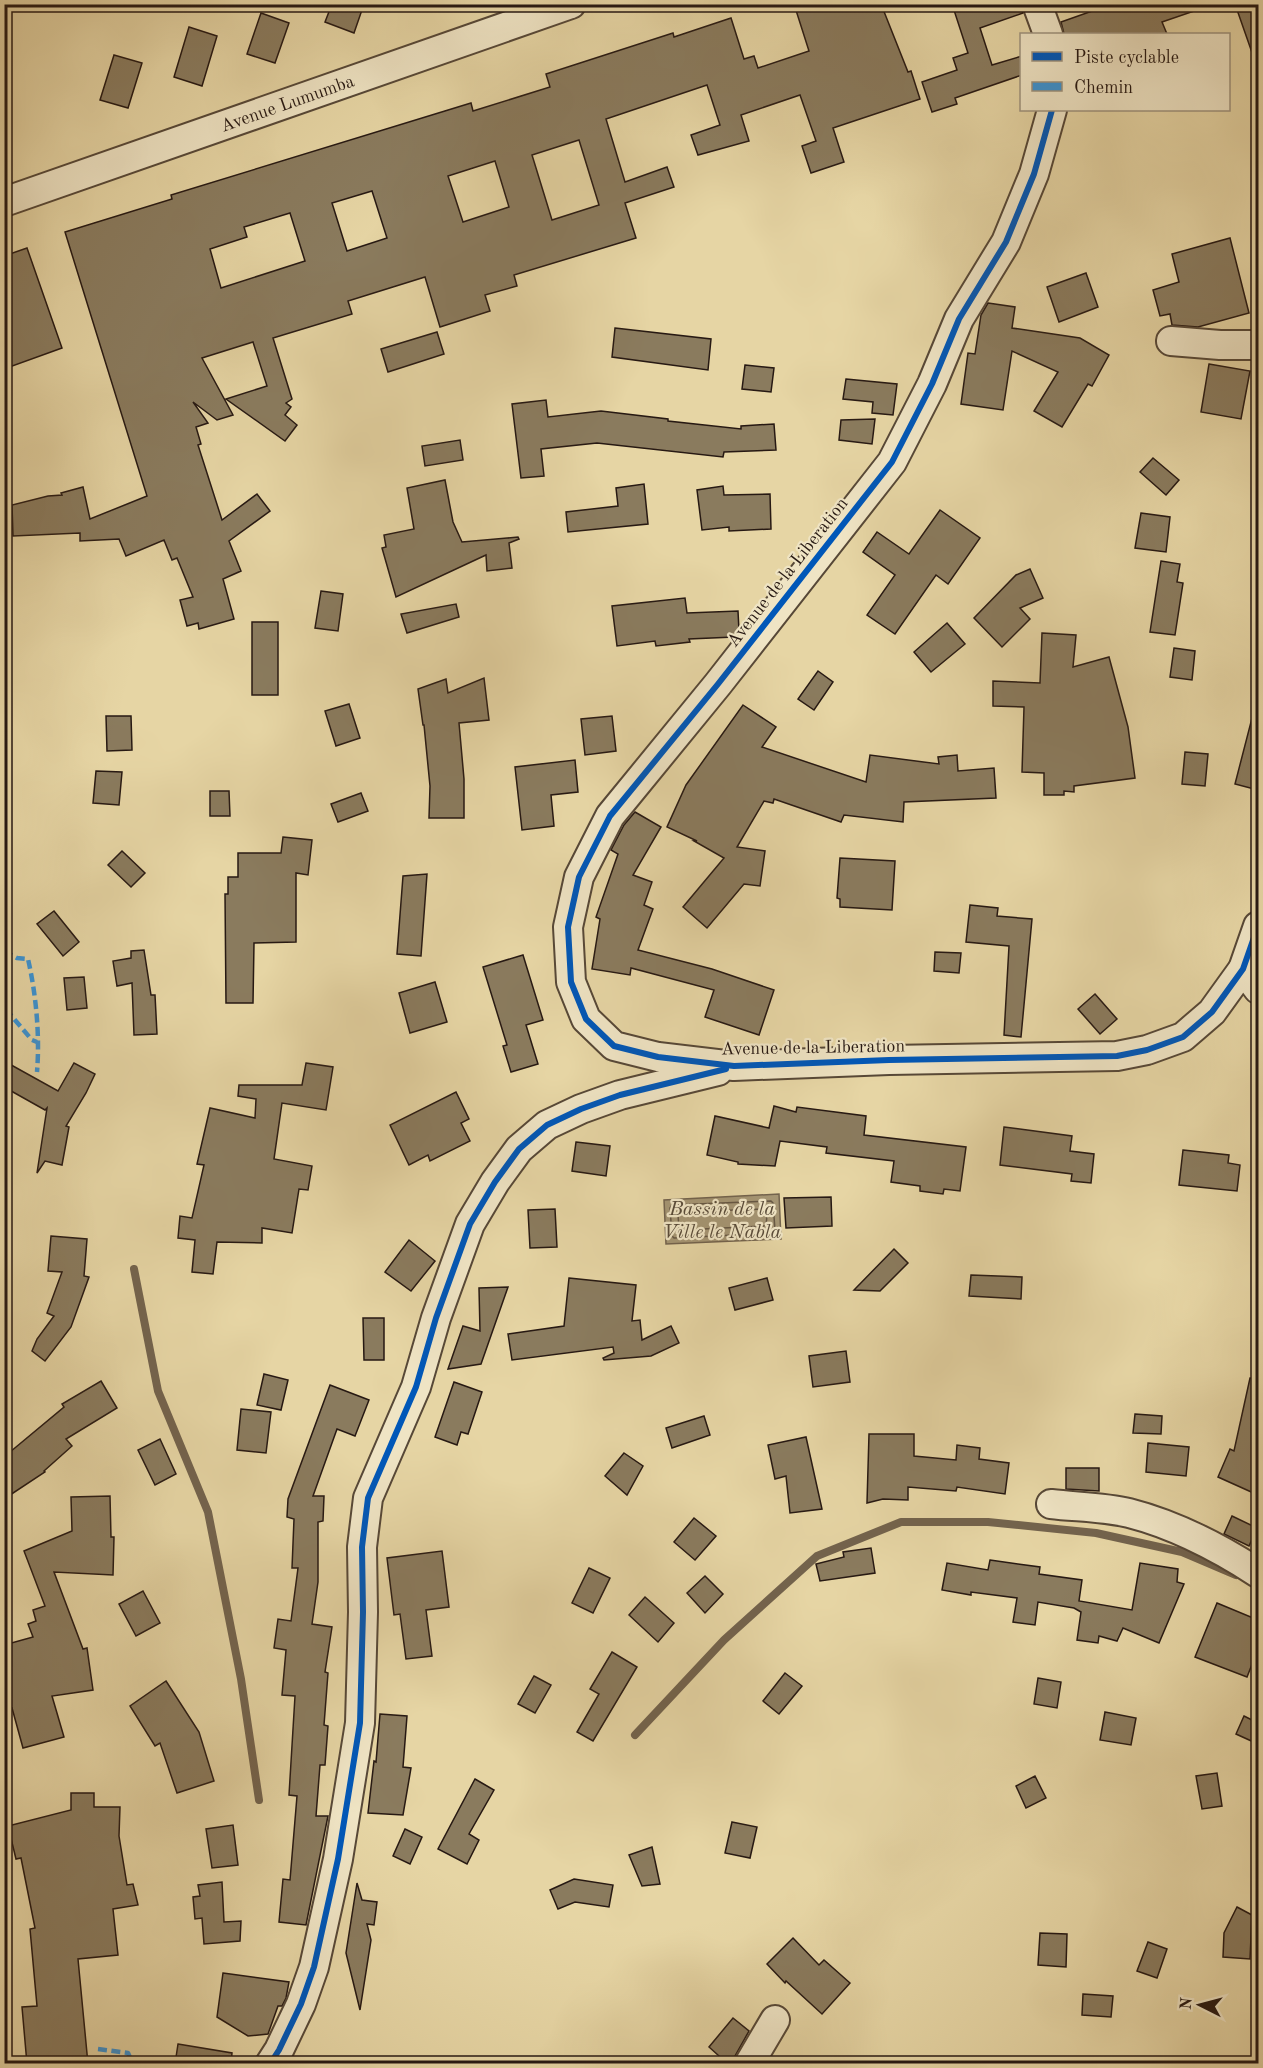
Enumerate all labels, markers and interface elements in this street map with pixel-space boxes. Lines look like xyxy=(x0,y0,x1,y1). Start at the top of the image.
legend xyxy=(1020,33,1230,111)
text: Piste cyclable xyxy=(1074,49,1179,67)
street label: Avenue Lumumba xyxy=(218,72,357,136)
text: Chemin xyxy=(1074,79,1133,97)
street label: Avenue de la Liberation xyxy=(724,494,852,651)
street label: Avenue de la Liberation xyxy=(721,1037,906,1059)
water label: Bassin de la Ville le Nabla xyxy=(663,1200,782,1243)
north arrow xyxy=(1170,1975,1230,2035)
text: N xyxy=(1178,1996,1196,2011)

